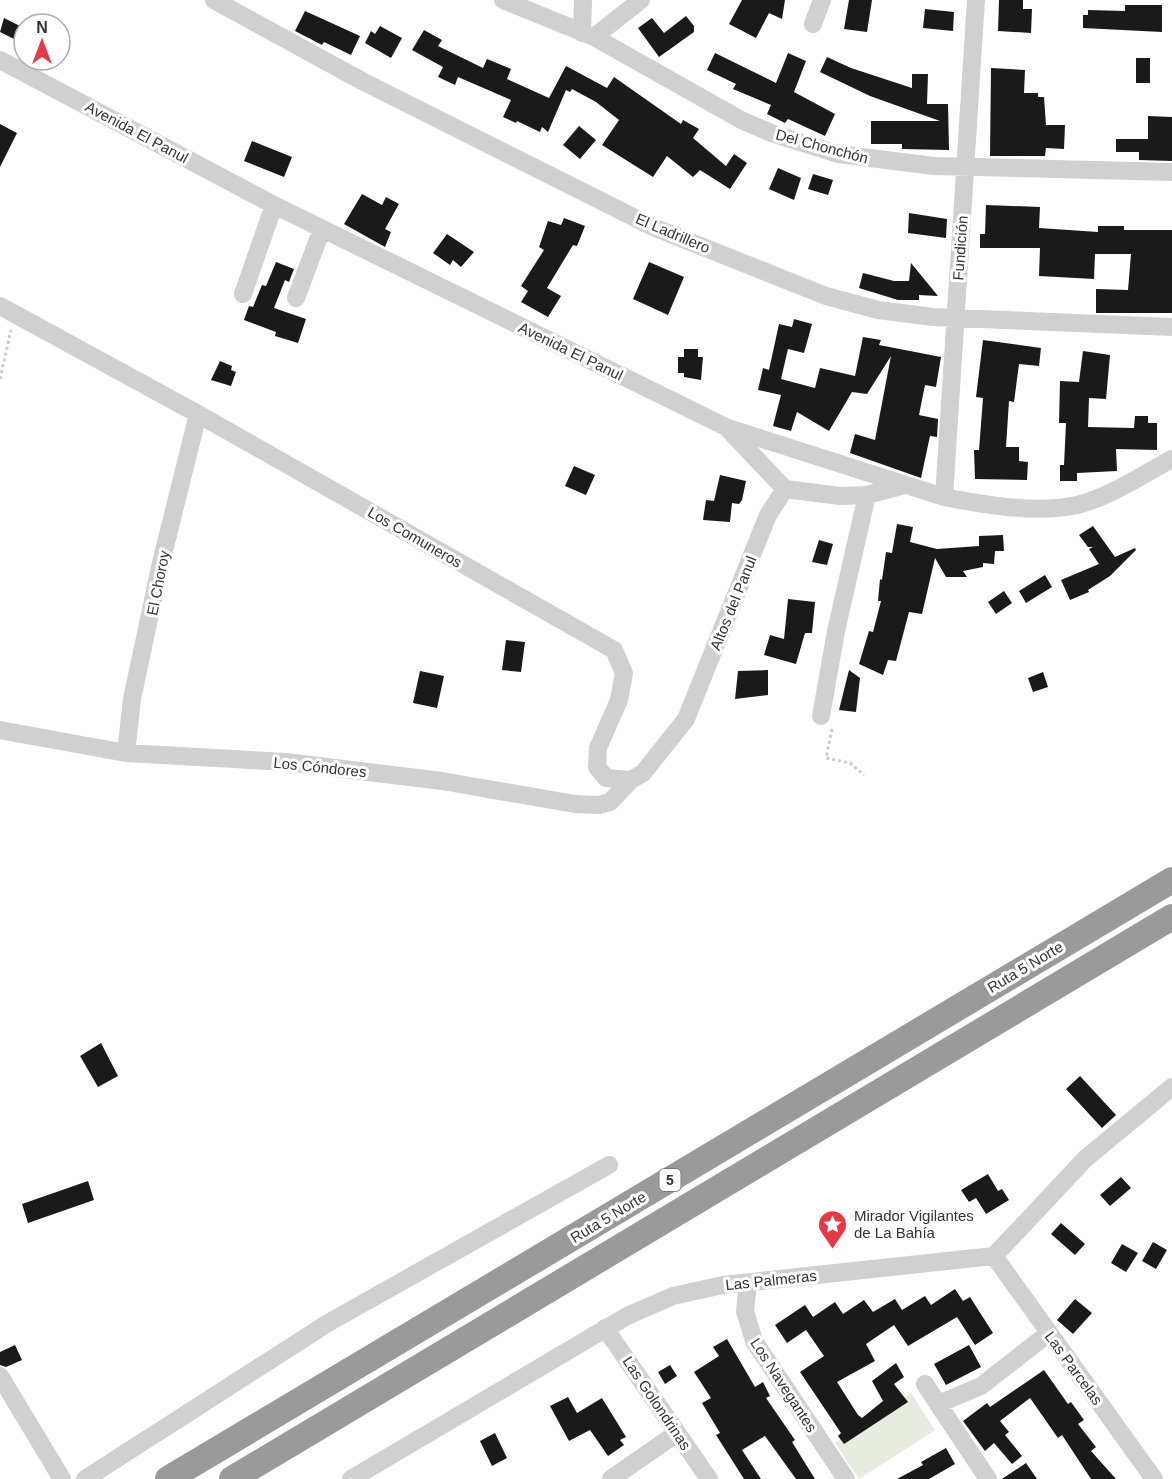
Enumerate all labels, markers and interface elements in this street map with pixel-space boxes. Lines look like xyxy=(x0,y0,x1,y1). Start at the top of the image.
north arrow xyxy=(12,12,72,72)
text: N xyxy=(36,19,48,36)
street label: Avenida El Panul xyxy=(83,98,191,166)
street label: Del Chonchón xyxy=(774,125,870,167)
street label: El Ladrillero xyxy=(633,210,713,256)
street label: Fundición xyxy=(949,215,971,281)
street label: Avenida El Panul xyxy=(516,318,626,384)
street label: Los Comuneros xyxy=(365,503,465,571)
street label: El Choroy xyxy=(143,549,173,617)
street label: Altos del Panul xyxy=(706,553,760,653)
street label: Los Cóndores xyxy=(273,754,367,780)
street label: Ruta 5 Norte xyxy=(984,938,1066,996)
road number: 5 xyxy=(660,1169,680,1191)
street label: Ruta 5 Norte xyxy=(567,1188,649,1246)
place label: Mirador Vigilantes de La Bahía xyxy=(854,1207,974,1241)
place icon: Mirador Vigilantes de La Bahía xyxy=(817,1208,849,1250)
street label: Las Palmeras xyxy=(725,1267,817,1293)
street label: Las Parcelas xyxy=(1042,1328,1106,1408)
street label: Los Navegantes xyxy=(747,1335,821,1435)
street label: Las Golondrinas xyxy=(619,1353,695,1453)

